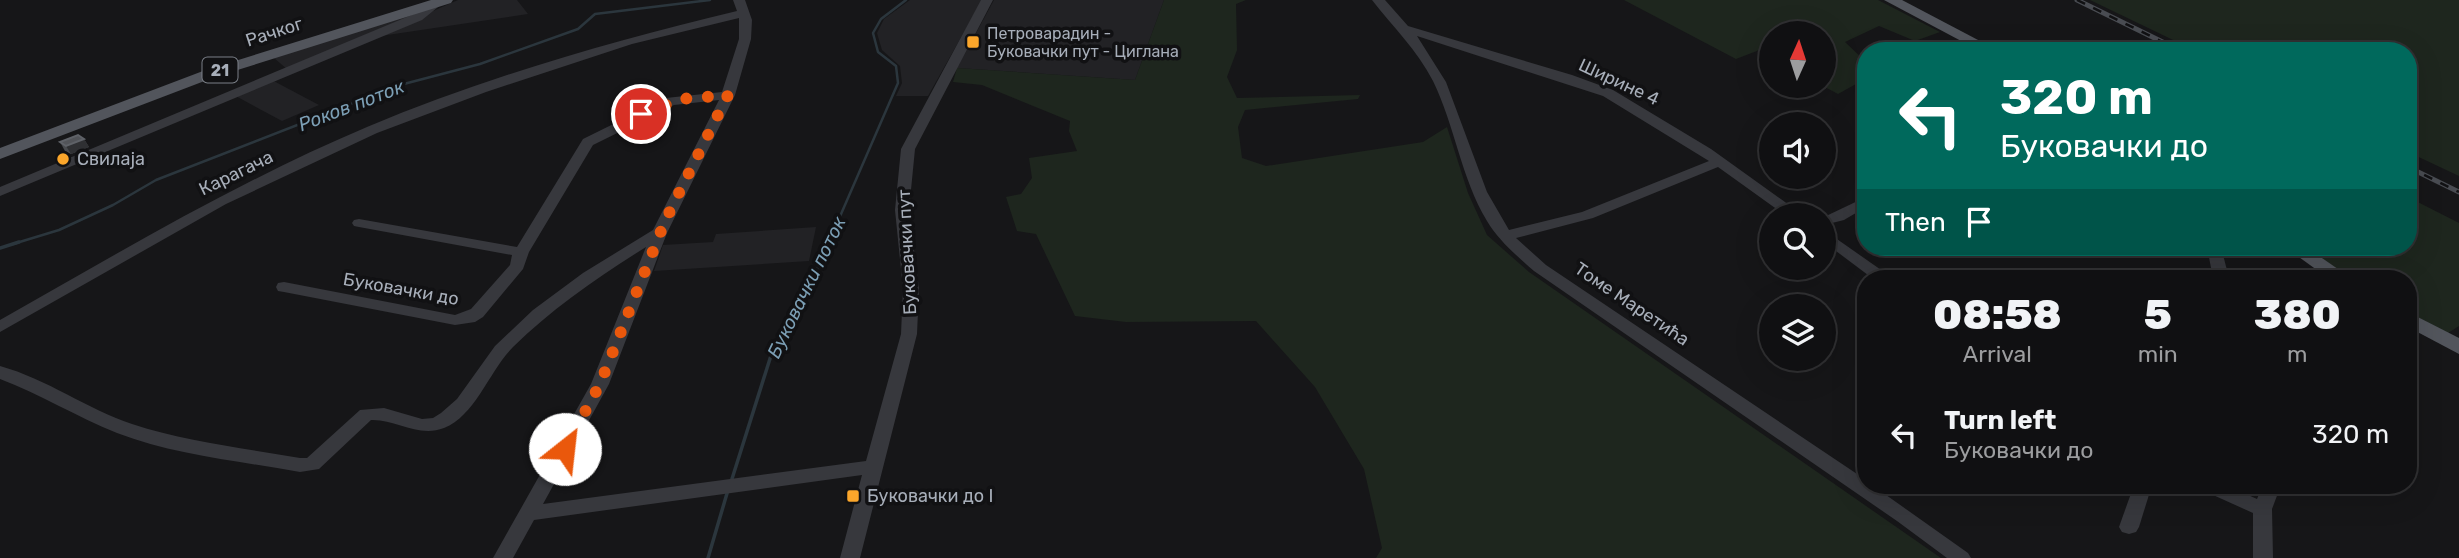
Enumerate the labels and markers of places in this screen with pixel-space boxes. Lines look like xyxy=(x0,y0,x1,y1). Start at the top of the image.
place label: Петроварадин - Буковачки пут - Циглана xyxy=(987,24,1179,61)
marker: Петроварадин - Буковачки пут - Циглана xyxy=(965,34,981,50)
pin xyxy=(611,84,671,144)
place label: Свилаја xyxy=(77,148,145,170)
marker: Свилаја xyxy=(55,151,71,167)
place label: Буковачки до I xyxy=(867,485,993,507)
marker: Буковачки до I xyxy=(845,488,861,504)

